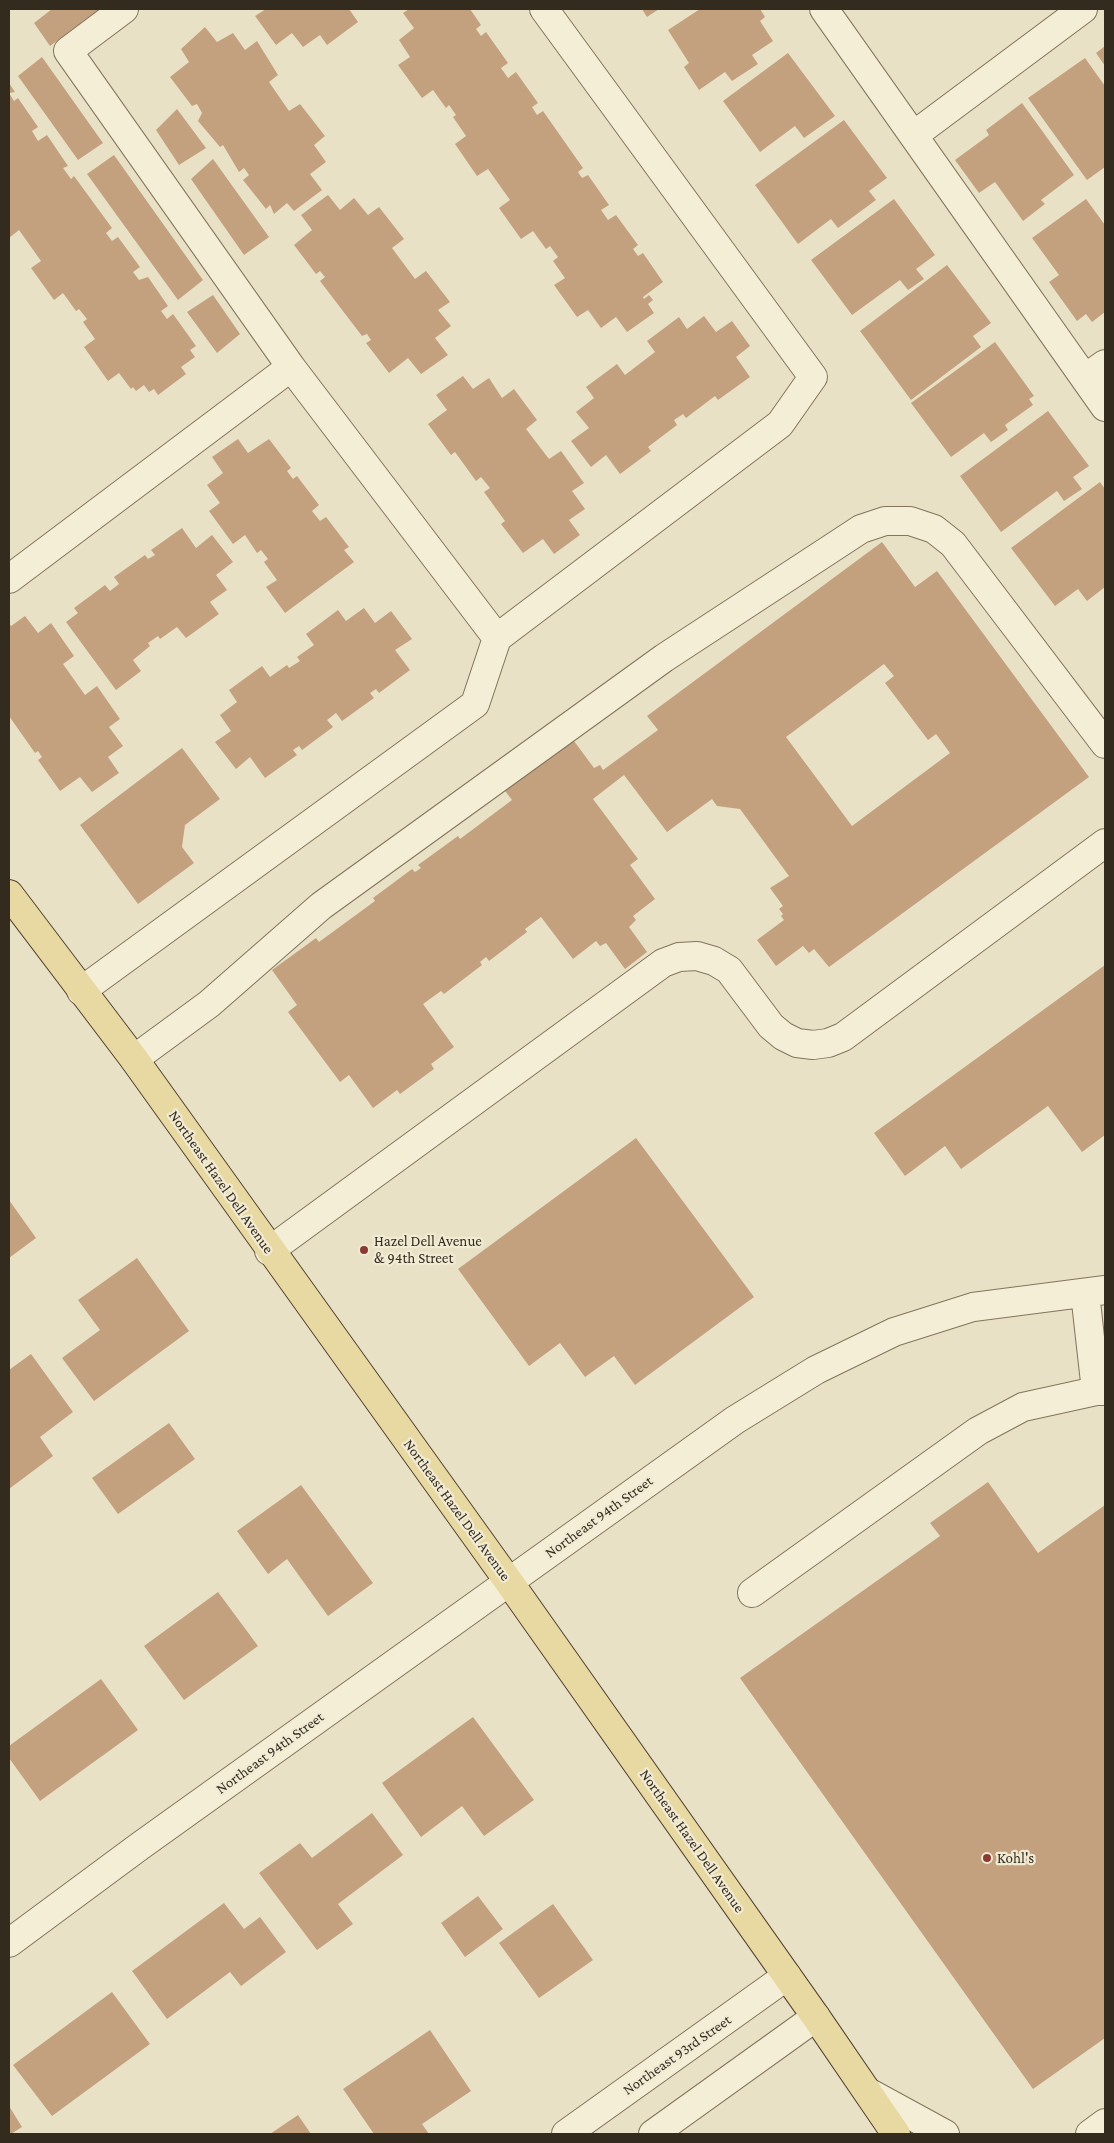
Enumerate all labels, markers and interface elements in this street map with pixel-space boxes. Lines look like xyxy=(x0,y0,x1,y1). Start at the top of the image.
street label: Northeast Hazel Dell Avenue xyxy=(165,1107,277,1257)
place label: Hazel Dell Avenue & 94th Street xyxy=(374,1232,482,1267)
marker: Hazel Dell Avenue & 94th Street xyxy=(358,1244,370,1256)
street label: Northeast Hazel Dell Avenue xyxy=(400,1436,514,1584)
street label: Northeast 94th Street xyxy=(542,1472,656,1562)
street label: Northeast 94th Street xyxy=(213,1708,327,1798)
street label: Northeast Hazel Dell Avenue xyxy=(636,1766,748,1916)
place label: Kohl's xyxy=(997,1849,1034,1867)
marker: Kohl's xyxy=(981,1852,993,1864)
street label: Northeast 93rd Street xyxy=(619,2011,735,2099)

